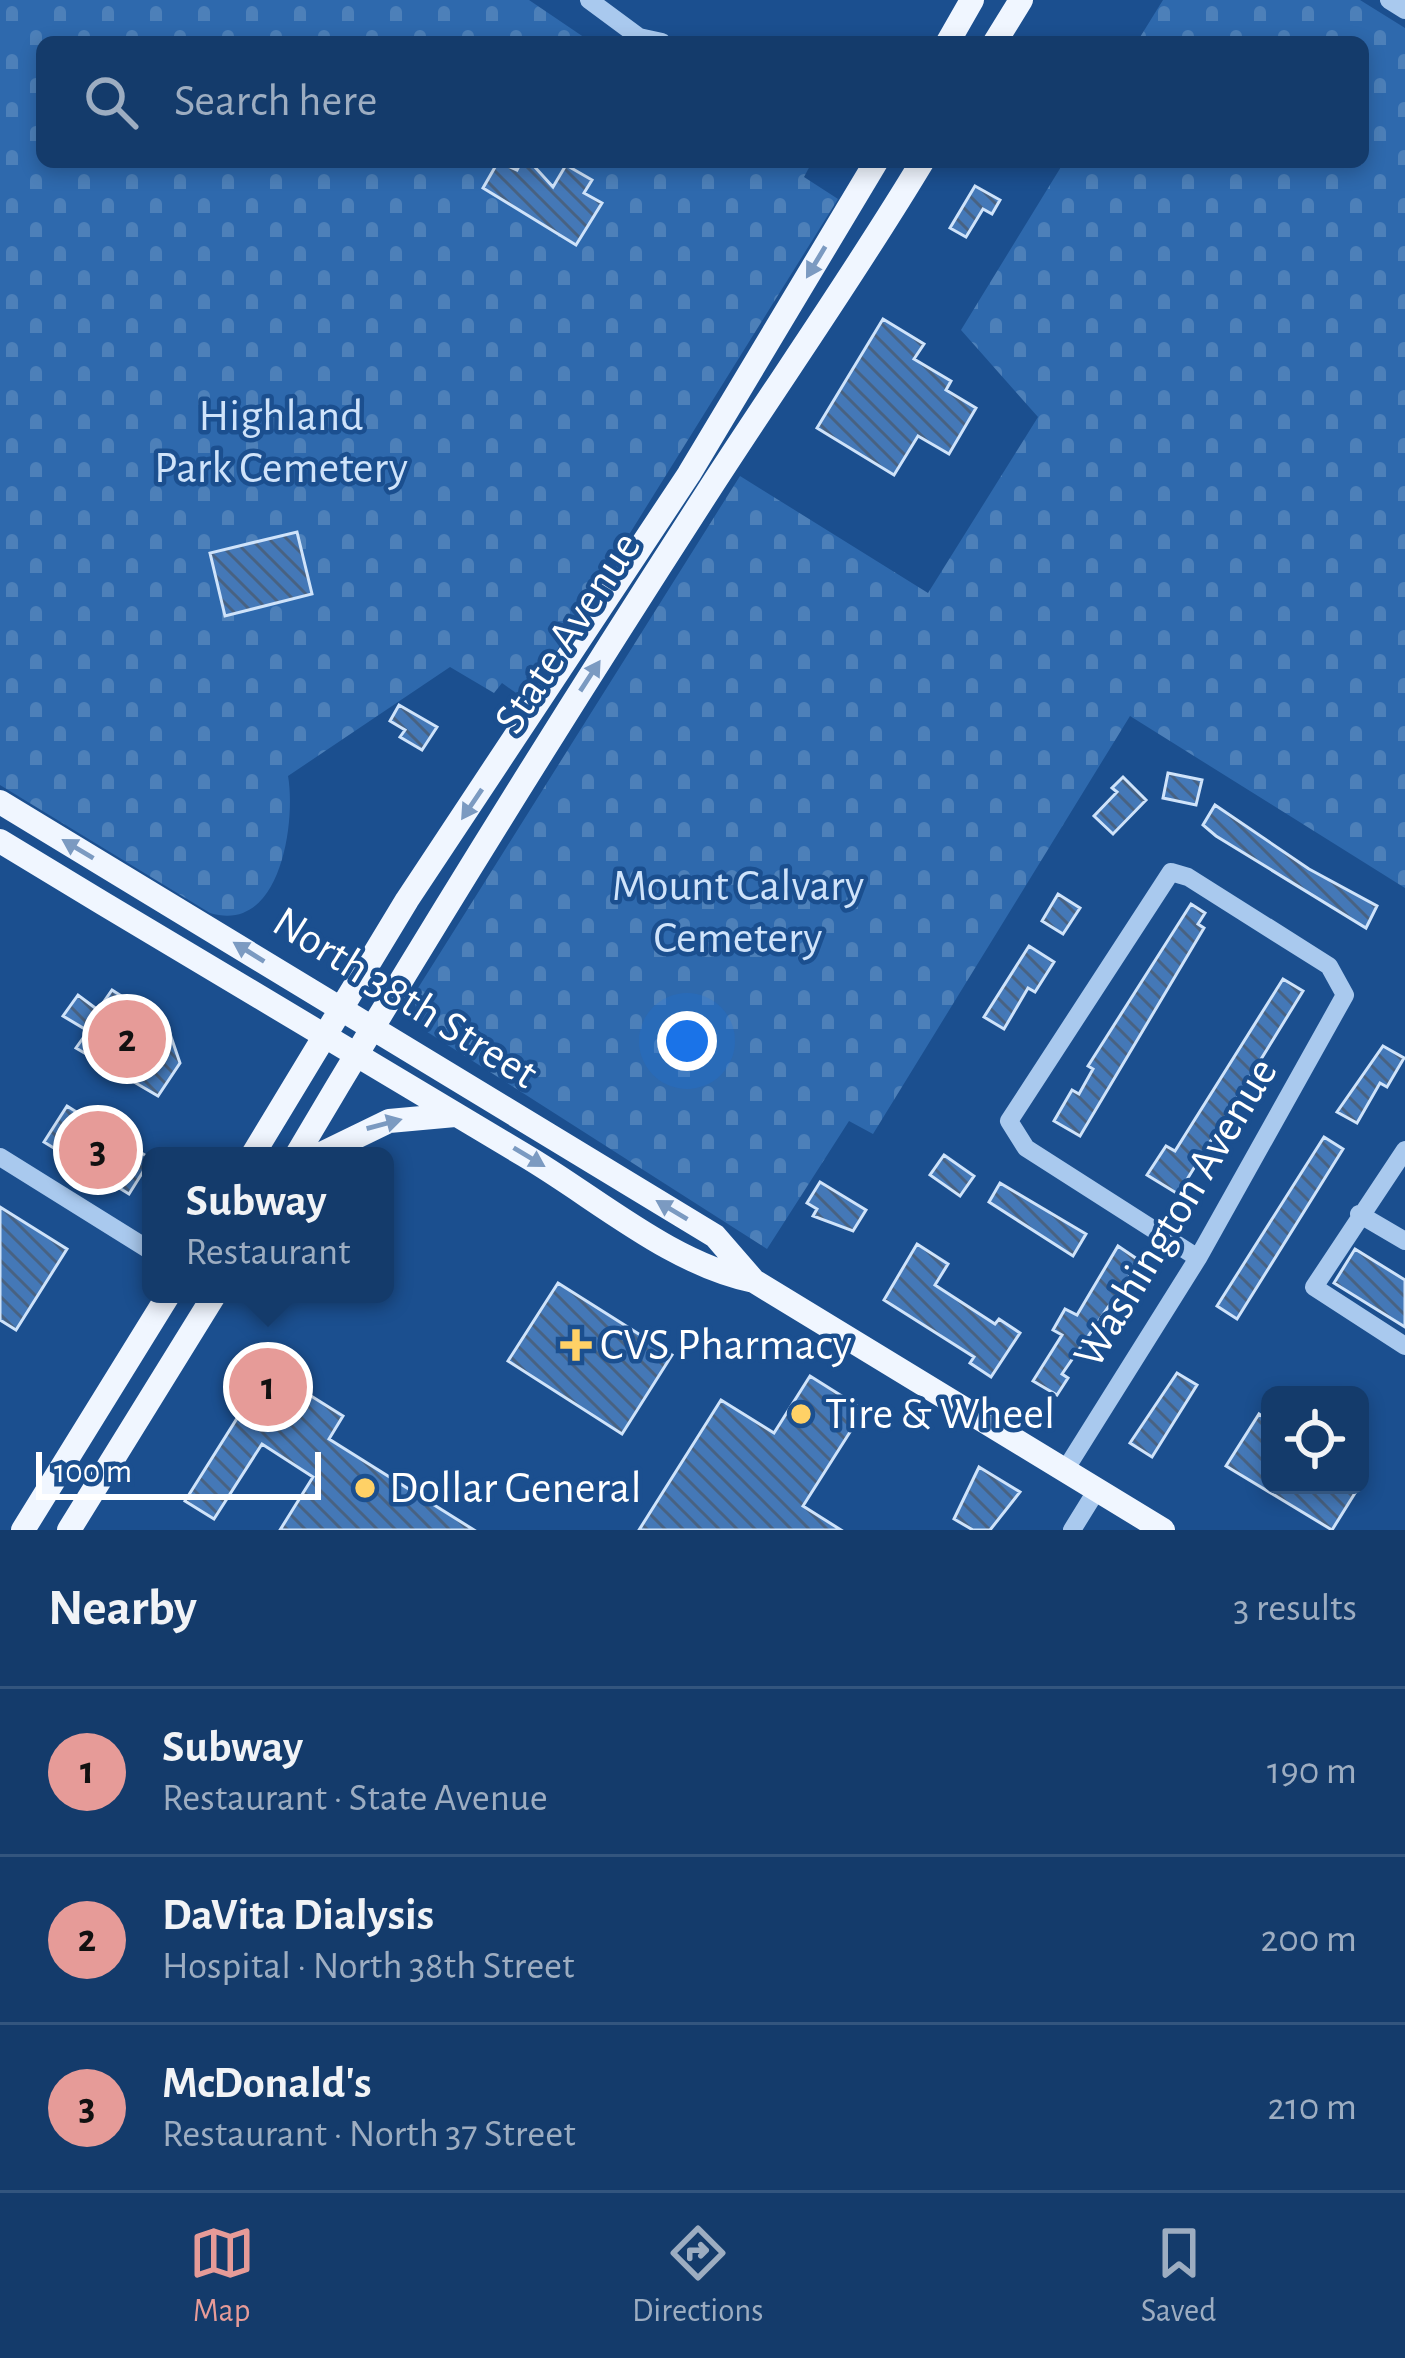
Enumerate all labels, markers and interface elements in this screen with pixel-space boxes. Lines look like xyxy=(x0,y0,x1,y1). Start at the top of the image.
search box xyxy=(36,36,1369,168)
icon: search xyxy=(78,69,144,135)
text: Search here xyxy=(174,79,377,124)
one-way arrow xyxy=(806,245,827,279)
park label: Highland Park Cemetery xyxy=(154,394,408,491)
street label: State Avenue xyxy=(487,525,649,741)
one-way arrow xyxy=(578,660,600,693)
one-way arrow xyxy=(461,788,484,821)
one-way arrow xyxy=(61,839,95,860)
park label: Mount Calvary Cemetery xyxy=(612,864,864,961)
street label: North 38th Street xyxy=(265,899,545,1097)
one-way arrow xyxy=(232,942,266,963)
pin: 2 xyxy=(88,994,166,1084)
your location xyxy=(657,1011,717,1071)
street label: Washington Avenue xyxy=(1066,1051,1286,1375)
pin: 3 xyxy=(59,1105,137,1195)
one-way arrow xyxy=(366,1114,403,1132)
one-way arrow xyxy=(512,1146,546,1167)
popup xyxy=(142,1147,394,1303)
text: Subway xyxy=(185,1179,327,1224)
one-way arrow xyxy=(655,1201,689,1222)
text: Restaurant xyxy=(185,1233,351,1272)
place label: CVS Pharmacy xyxy=(600,1323,852,1368)
marker: CVS Pharmacy xyxy=(563,1332,589,1358)
pin: 1 xyxy=(229,1342,307,1432)
map controls xyxy=(1261,1386,1369,1494)
button: locate xyxy=(1261,1386,1369,1494)
place label: Tire & Wheel xyxy=(825,1392,1055,1437)
marker: Tire & Wheel xyxy=(788,1401,814,1427)
scale bar xyxy=(36,1446,321,1499)
text: 100 m xyxy=(54,1456,132,1489)
place label: Dollar General xyxy=(389,1466,642,1511)
marker: Dollar General xyxy=(352,1475,378,1501)
text: Nearby xyxy=(48,1583,197,1634)
text: 3 results xyxy=(1233,1589,1357,1628)
text: Subway xyxy=(162,1725,303,1770)
text: 1 xyxy=(80,1752,94,1791)
text: 190 m xyxy=(1267,1752,1357,1791)
text: Restaurant · State Avenue xyxy=(162,1779,548,1818)
text: DaVita Dialysis xyxy=(162,1893,434,1938)
text: 2 xyxy=(78,1920,96,1959)
text: 200 m xyxy=(1260,1920,1357,1959)
text: Hospital · North 38th Street xyxy=(162,1947,575,1986)
text: McDonald's xyxy=(162,2061,372,2106)
text: 3 xyxy=(79,2088,95,2127)
text: 210 m xyxy=(1268,2088,1357,2127)
text: Restaurant · North 37 Street xyxy=(162,2115,576,2154)
tab: Map xyxy=(189,2220,255,2332)
tab: Directions xyxy=(632,2220,763,2332)
tab: Saved xyxy=(1141,2220,1216,2332)

